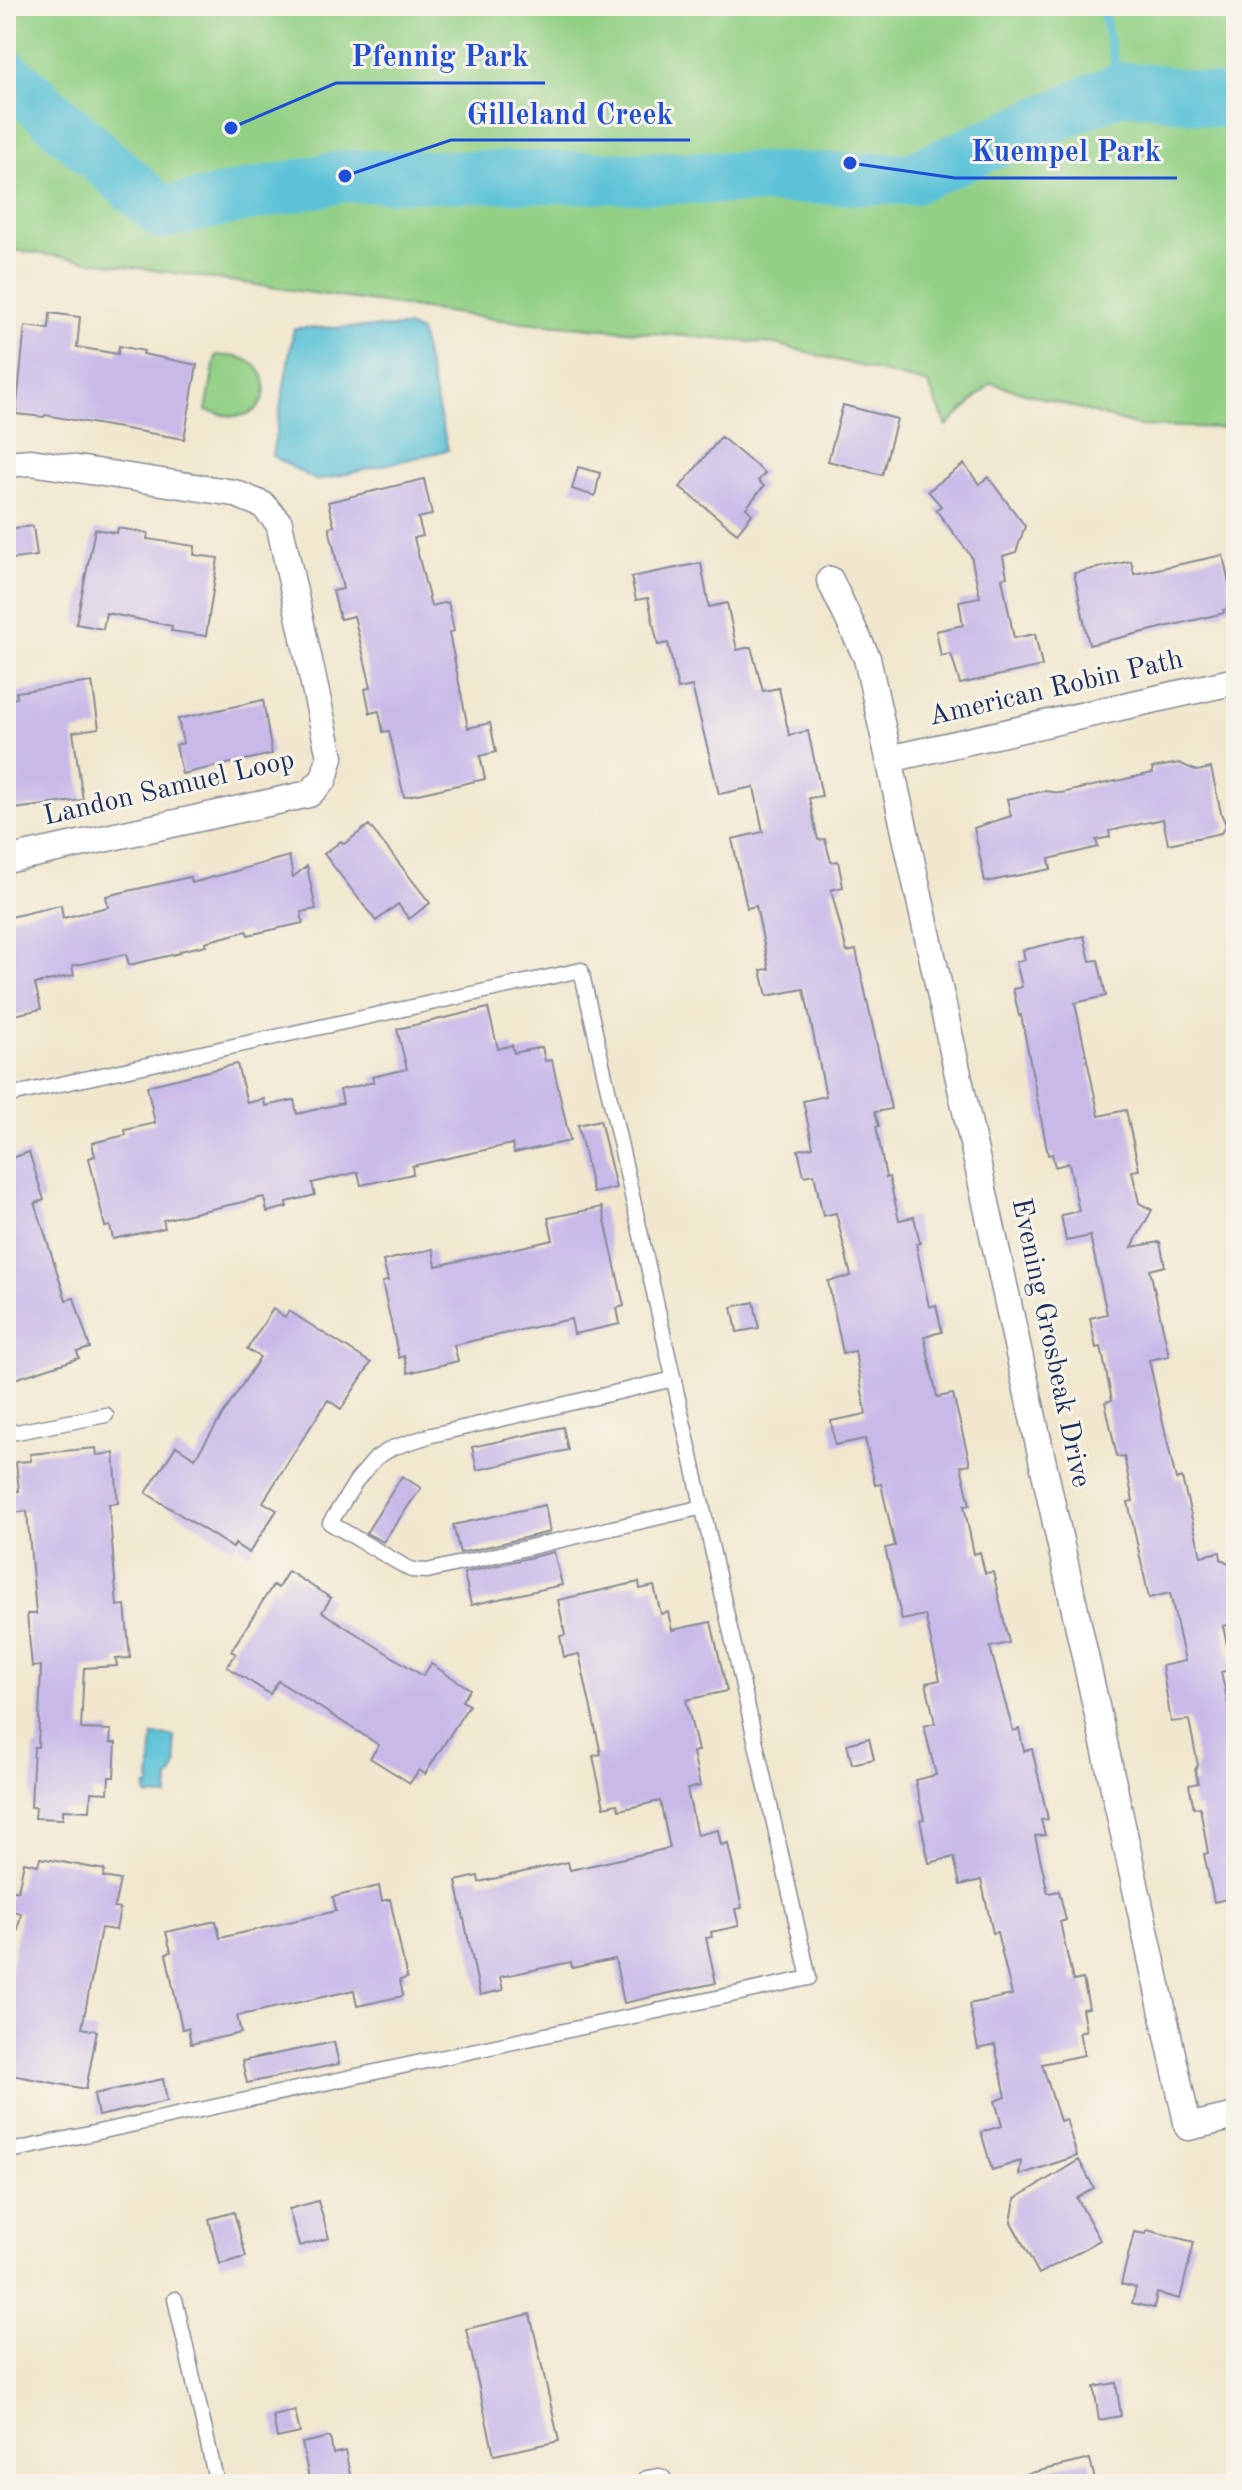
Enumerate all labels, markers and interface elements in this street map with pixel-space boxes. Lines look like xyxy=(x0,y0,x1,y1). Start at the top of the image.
callout: Pfennig Park xyxy=(336,29,545,83)
text: Pfennig Park xyxy=(351,43,529,73)
callout: Gilleland Creek xyxy=(451,86,690,140)
text: Gilleland Creek xyxy=(467,101,674,131)
callout: Kuempel Park xyxy=(955,124,1177,178)
text: Kuempel Park xyxy=(971,138,1162,168)
street label: American Robin Path xyxy=(926,646,1186,732)
street label: Landon Samuel Loop xyxy=(41,746,297,832)
street label: Evening Grosbeak Drive xyxy=(1006,1196,1094,1490)

